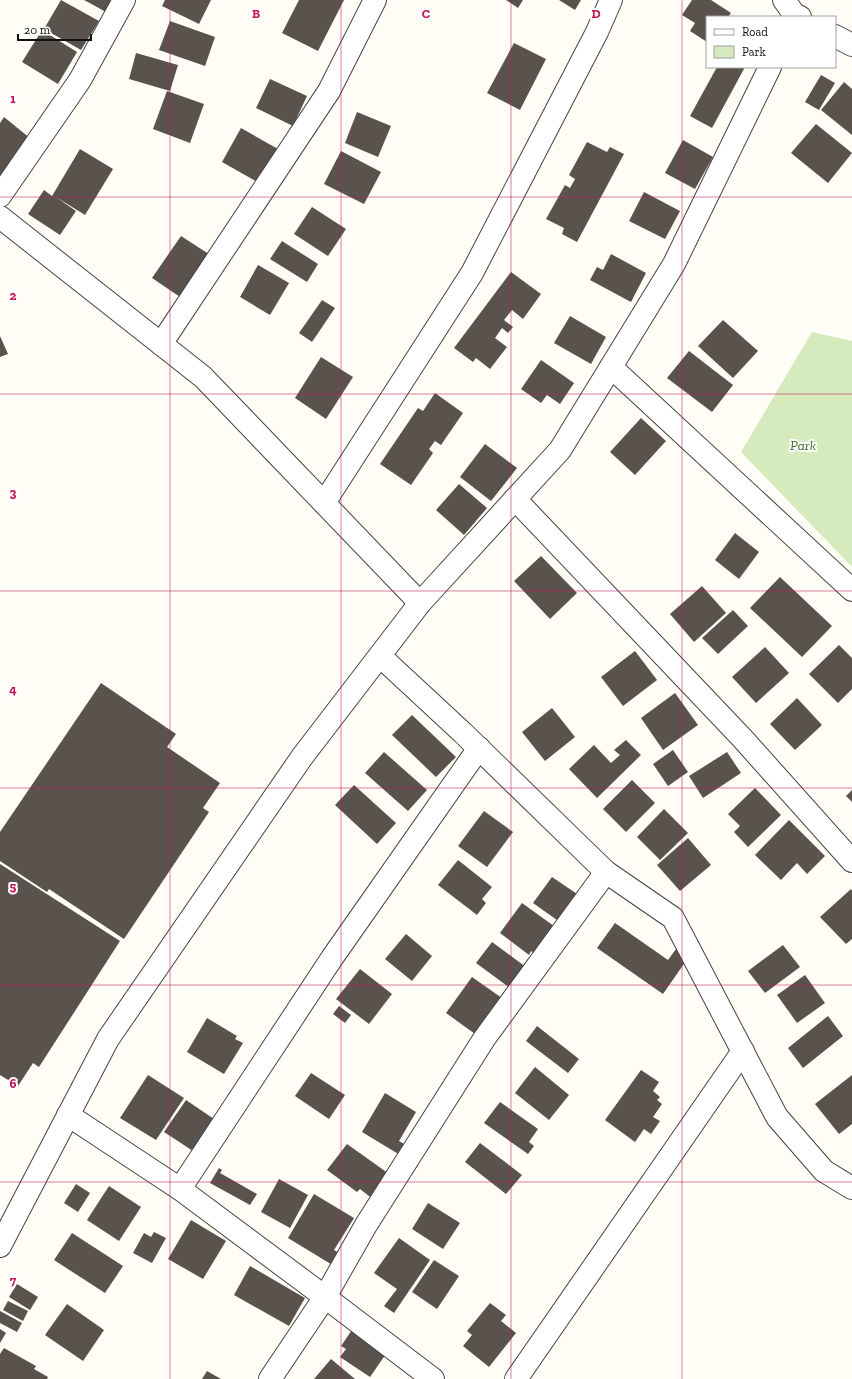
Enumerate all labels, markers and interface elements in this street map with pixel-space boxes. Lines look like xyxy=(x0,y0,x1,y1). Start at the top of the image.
text: B xyxy=(252,6,260,21)
text: C xyxy=(422,6,430,21)
text: D xyxy=(591,6,601,21)
scale bar xyxy=(18,16,91,42)
legend xyxy=(706,16,836,68)
text: 20 m xyxy=(24,23,51,37)
text: Road xyxy=(742,25,768,39)
text: Park xyxy=(742,45,767,59)
text: 1 xyxy=(10,91,16,106)
text: 2 xyxy=(10,288,17,303)
park label: Park xyxy=(790,437,816,454)
text: 3 xyxy=(10,485,17,500)
text: 4 xyxy=(9,682,17,697)
text: 5 xyxy=(10,879,17,894)
text: 6 xyxy=(10,1076,17,1091)
text: 7 xyxy=(10,1273,17,1288)

